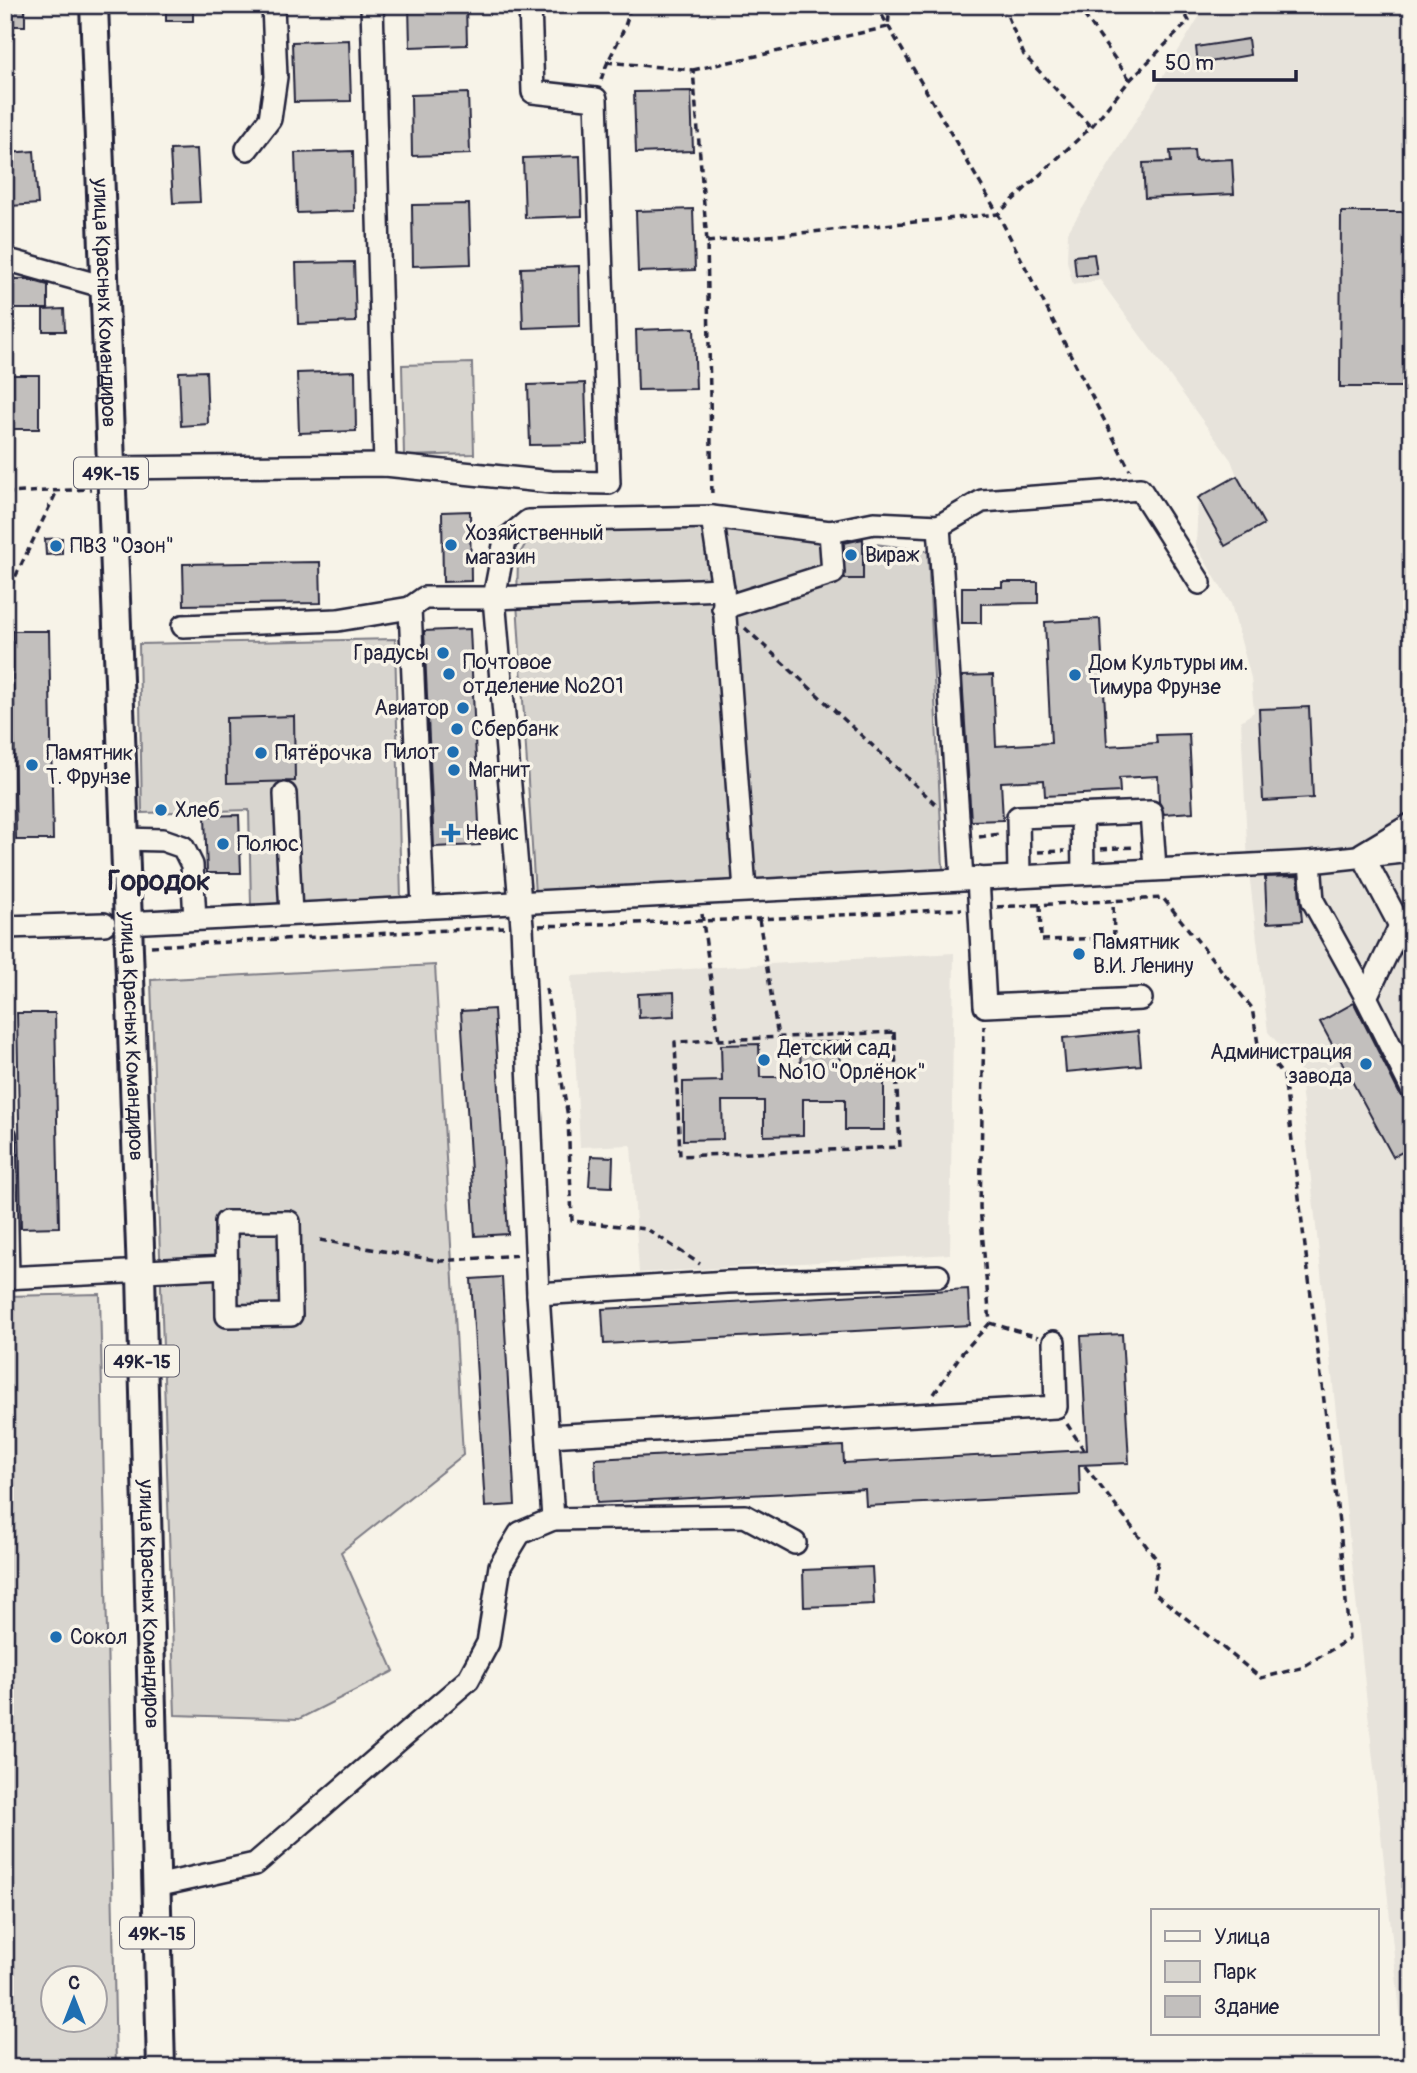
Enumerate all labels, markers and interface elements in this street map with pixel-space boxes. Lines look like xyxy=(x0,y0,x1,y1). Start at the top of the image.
scale bar xyxy=(1154,38,1296,82)
text: 50 m xyxy=(1165,50,1214,77)
street label: улица Красных Командиров xyxy=(86,177,123,428)
road number: 49К-15 xyxy=(74,458,148,488)
place label: Хозяйственный магазин xyxy=(465,520,604,571)
place label: ПВЗ "Озон" xyxy=(70,533,174,560)
marker: Хозяйственный магазин xyxy=(443,537,459,553)
marker: ПВЗ "Озон" xyxy=(48,538,64,554)
place label: Вираж xyxy=(865,542,920,569)
marker: Вираж xyxy=(843,547,859,563)
place label: Градусы xyxy=(354,640,429,667)
marker: Градусы xyxy=(435,645,451,661)
place label: Почтовое отделение №201 xyxy=(463,649,624,700)
place label: Дом Культуры им. Тимура Фрунзе xyxy=(1088,650,1248,701)
marker: Почтовое отделение №201 xyxy=(441,666,457,682)
marker: Дом Культуры им. Тимура Фрунзе xyxy=(1067,667,1083,683)
place label: Авиатор xyxy=(374,695,449,722)
marker: Авиатор xyxy=(455,700,471,716)
place label: Сбербанк xyxy=(471,716,560,743)
marker: Сбербанк xyxy=(449,721,465,737)
place label: Пилот xyxy=(384,739,439,766)
place label: Памятник Т. Фрунзе xyxy=(46,740,133,791)
place label: Пятёрочка xyxy=(275,740,372,767)
marker: Пилот xyxy=(445,744,461,760)
marker: Пятёрочка xyxy=(253,745,269,761)
marker: Памятник Т. Фрунзе xyxy=(24,757,40,773)
place label: Магнит xyxy=(468,757,531,784)
marker: Магнит xyxy=(446,762,462,778)
place label: Хлеб xyxy=(175,797,220,824)
marker: Хлеб xyxy=(153,802,169,818)
place label: Невис xyxy=(465,820,519,847)
marker: Невис xyxy=(443,825,459,841)
place label: Полюс xyxy=(237,831,299,858)
marker: Полюс xyxy=(215,836,231,852)
district label: Городок xyxy=(108,864,211,899)
street label: улица Красных Командиров xyxy=(114,910,150,1161)
place label: Памятник В.И. Ленину xyxy=(1093,929,1193,980)
marker: Памятник В.И. Ленину xyxy=(1071,946,1087,962)
place label: Детский сад №10 "Орлёнок" xyxy=(777,1035,926,1086)
place label: Администрация завода xyxy=(1210,1039,1352,1090)
marker: Детский сад №10 "Орлёнок" xyxy=(756,1052,772,1068)
marker: Администрация завода xyxy=(1358,1056,1374,1072)
road number: 49К-15 xyxy=(105,1345,179,1376)
street label: улица Красных Командиров xyxy=(132,1478,165,1729)
place label: Сокол xyxy=(70,1624,127,1651)
marker: Сокол xyxy=(48,1629,64,1645)
legend xyxy=(1151,1909,1378,2035)
road number: 49К-15 xyxy=(120,1918,194,1949)
text: Улица xyxy=(1214,1924,1270,1951)
text: Парк xyxy=(1214,1959,1257,1986)
north arrow xyxy=(38,1965,108,2035)
text: С xyxy=(68,1971,80,1995)
text: Здание xyxy=(1214,1994,1280,2021)

